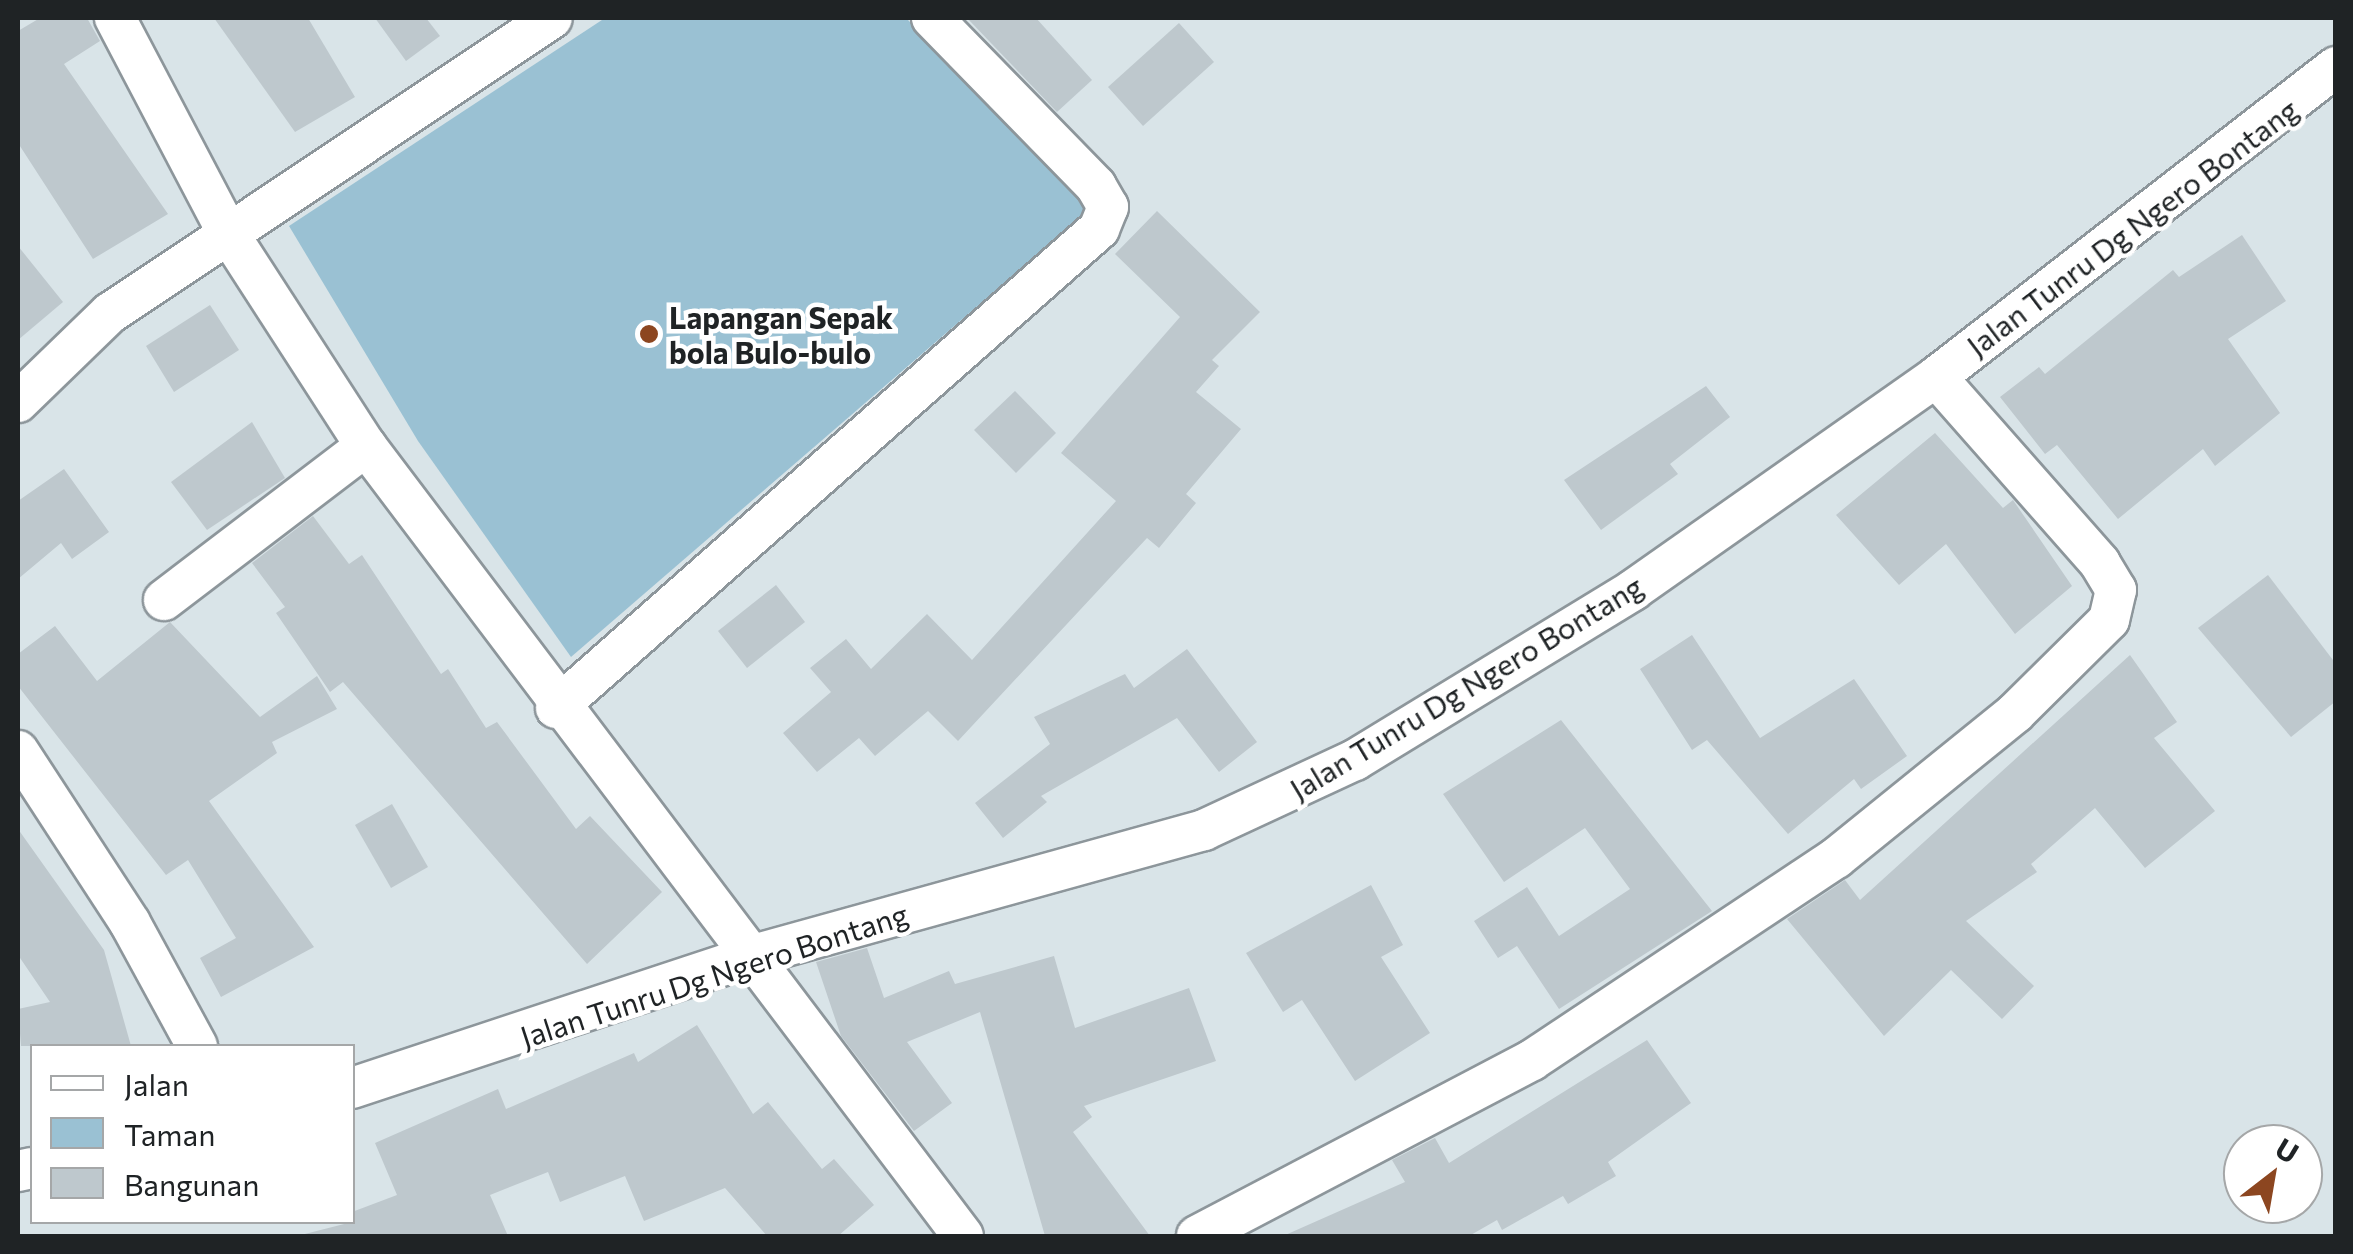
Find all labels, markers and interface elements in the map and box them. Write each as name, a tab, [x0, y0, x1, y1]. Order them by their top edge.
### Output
street label: Jalan Tunru Dg Ngero Bontang	[1959, 91, 2305, 363]
place label: Lapangan Sepak bola Bulo-bulo	[669, 299, 893, 370]
marker: Lapangan Sepak bola Bulo-bulo	[638, 323, 660, 345]
street label: Jalan Tunru Dg Ngero Bontang	[1283, 567, 1649, 807]
street label: Jalan Tunru Dg Ngero Bontang	[516, 895, 912, 1055]
legend	[30, 1044, 355, 1224]
text: Jalan	[124, 1065, 189, 1102]
text: Taman	[124, 1115, 215, 1152]
north arrow	[2223, 1124, 2323, 1224]
text: U	[2270, 1130, 2305, 1170]
text: Bangunan	[124, 1165, 259, 1202]

